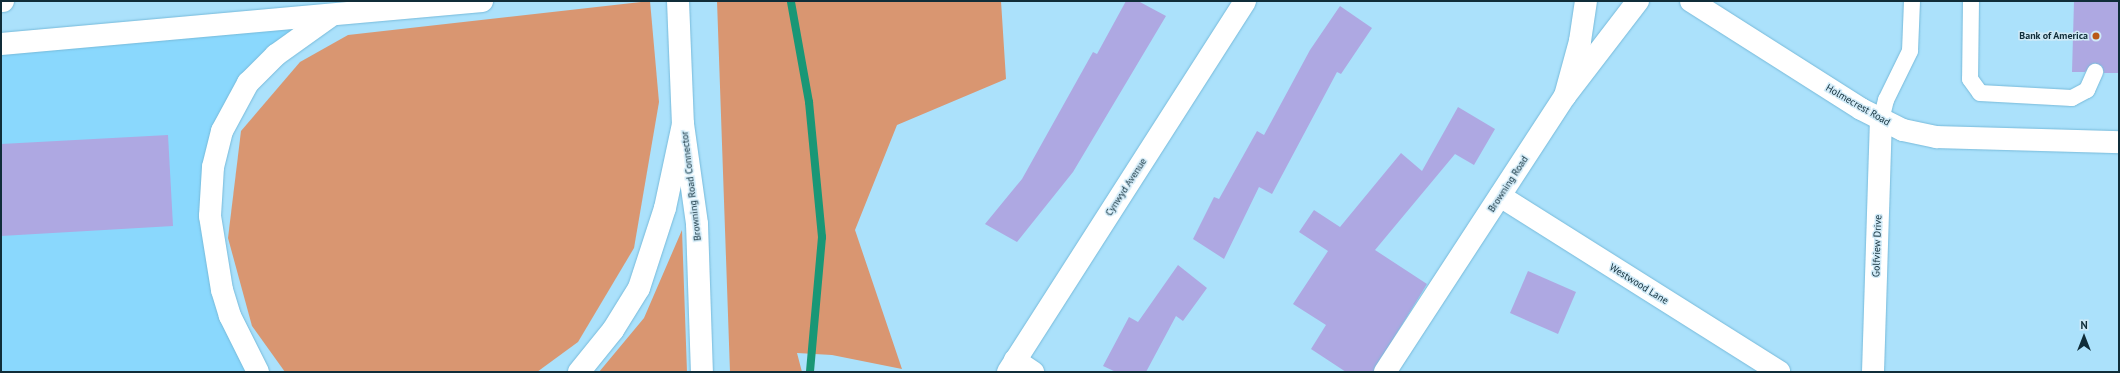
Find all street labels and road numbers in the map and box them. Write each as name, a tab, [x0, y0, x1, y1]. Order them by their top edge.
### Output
street label: Holmecrest Road	[1824, 82, 1892, 128]
street label: Browning Road Connector	[678, 130, 704, 242]
street label: Browning Road	[1485, 154, 1531, 214]
street label: Cynwyd Avenue	[1103, 156, 1149, 218]
street label: Golfview Drive	[1870, 215, 1884, 277]
street label: Westwood Lane	[1607, 261, 1671, 307]

